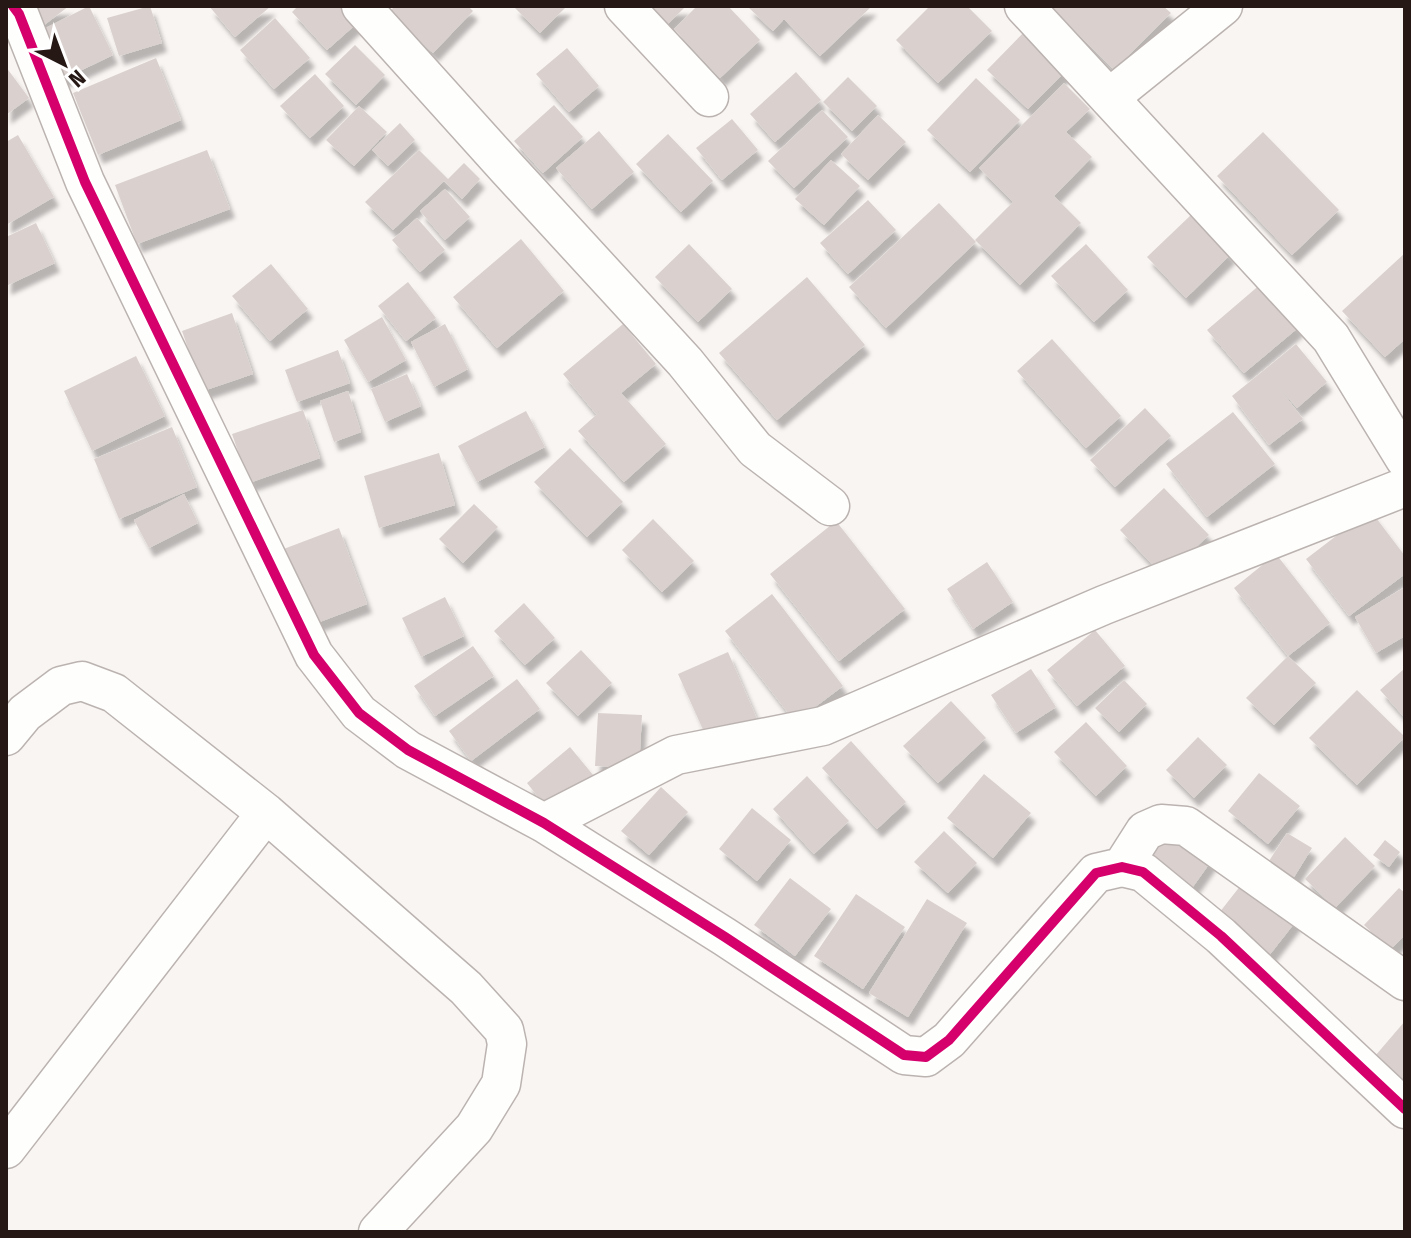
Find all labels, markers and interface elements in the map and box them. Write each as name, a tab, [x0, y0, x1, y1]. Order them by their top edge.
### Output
north arrow	[24, 24, 104, 104]
text: N	[63, 64, 91, 93]

